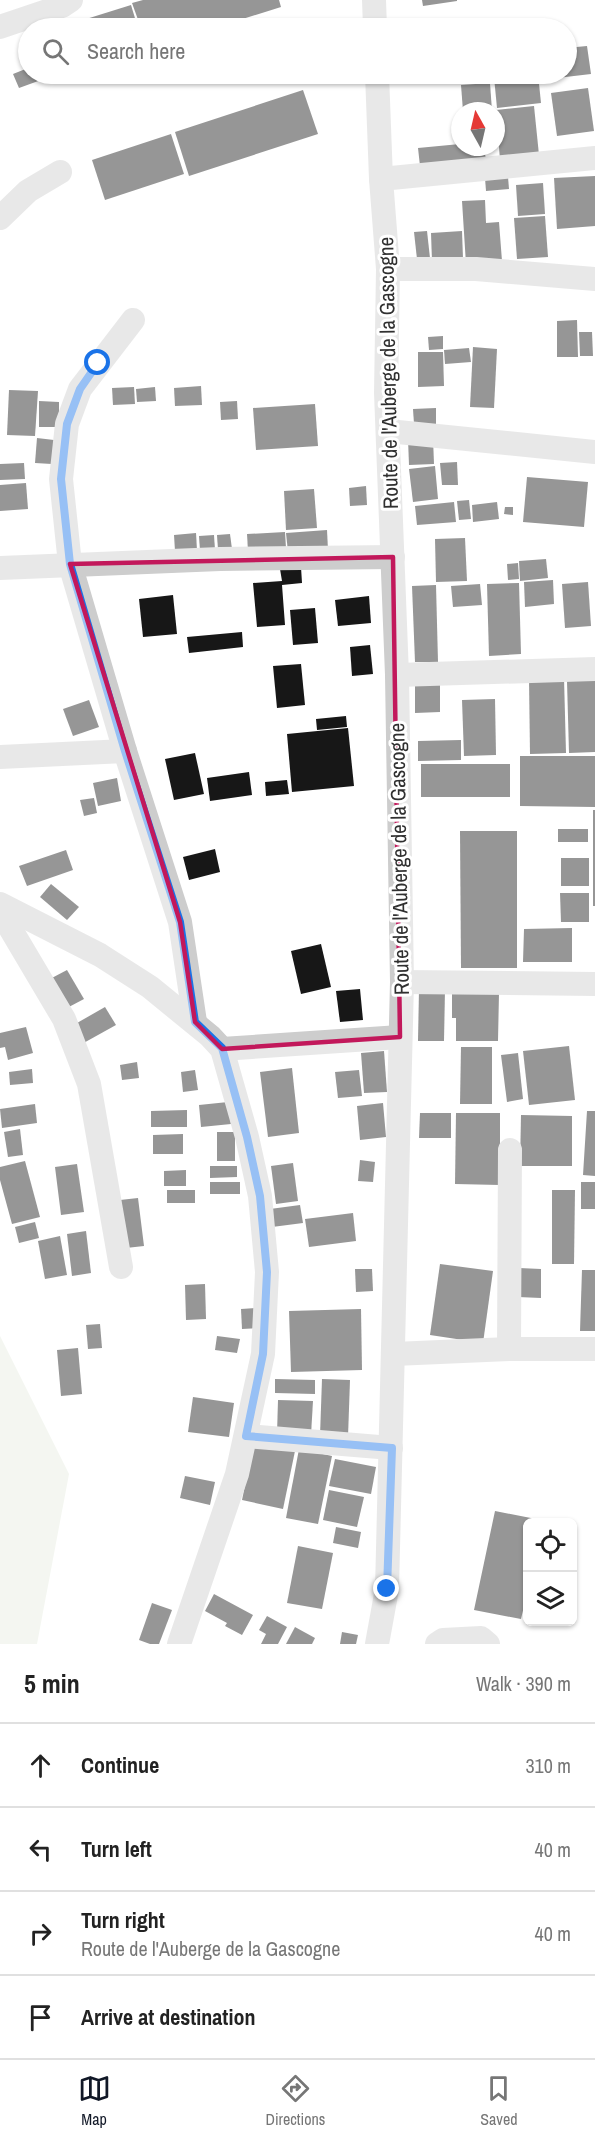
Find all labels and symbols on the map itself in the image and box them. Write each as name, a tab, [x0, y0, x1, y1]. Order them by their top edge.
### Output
north arrow	[451, 102, 505, 156]
street label: Route de l'Auberge de la Gascogne	[371, 237, 405, 509]
route start	[84, 349, 110, 375]
street label: Route de l'Auberge de la Gascogne	[382, 723, 416, 995]
route end	[373, 1575, 399, 1601]

